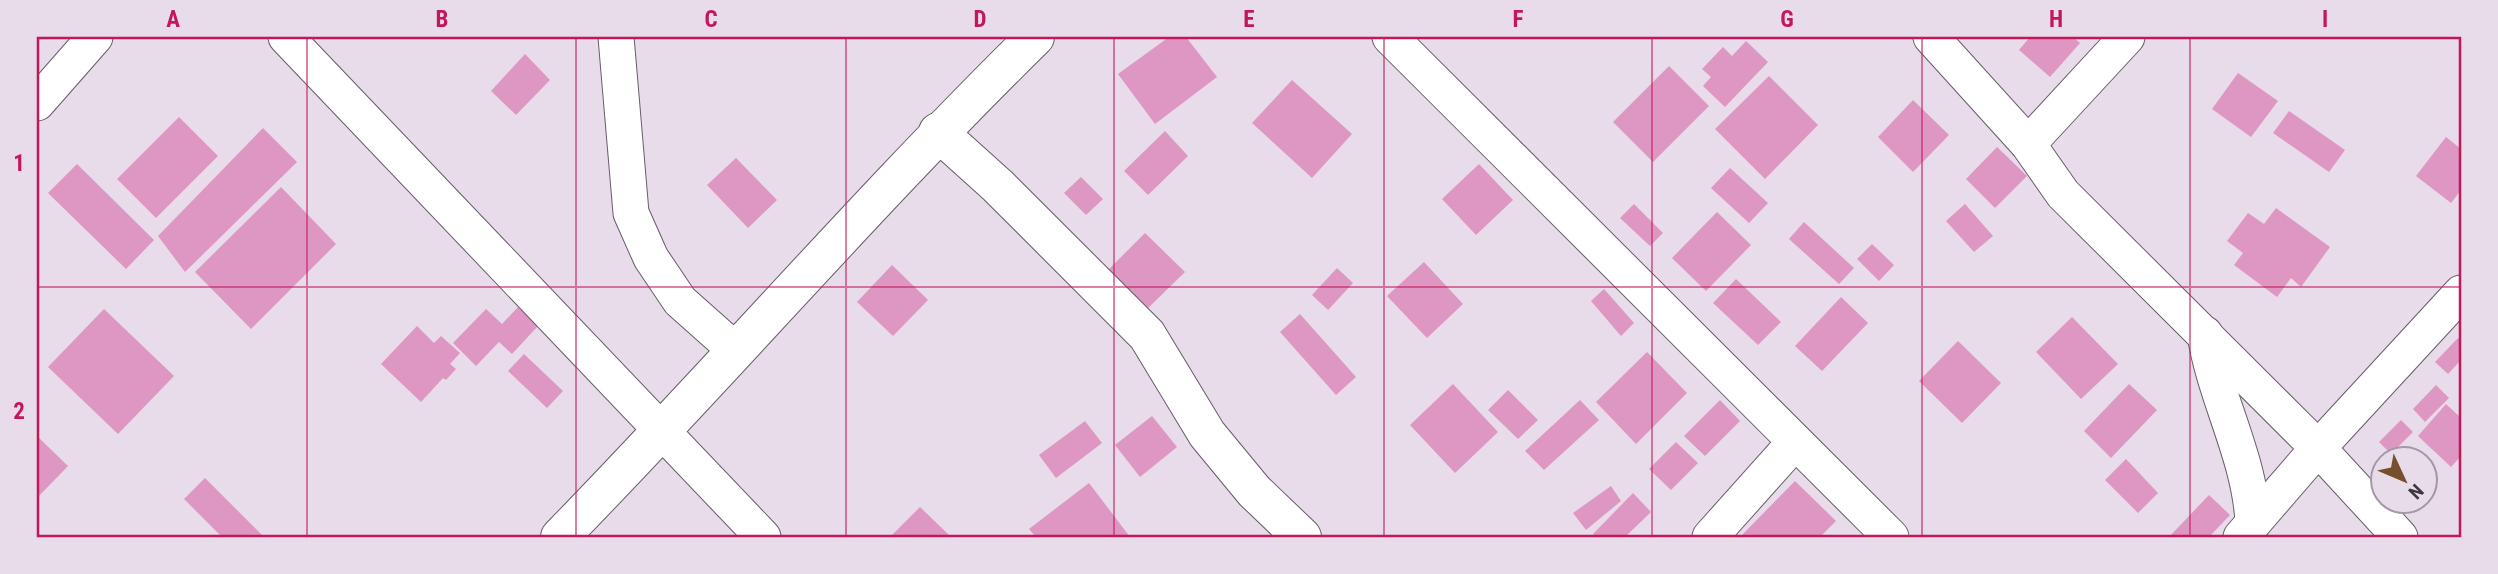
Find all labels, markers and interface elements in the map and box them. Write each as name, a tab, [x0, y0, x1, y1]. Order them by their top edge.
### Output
text: A	[166, 6, 180, 33]
text: B	[436, 6, 448, 33]
text: C	[704, 6, 718, 33]
text: D	[974, 6, 987, 33]
text: E	[1243, 6, 1255, 33]
text: F	[1513, 6, 1524, 33]
text: G	[1780, 6, 1794, 33]
text: H	[2049, 6, 2063, 33]
text: I	[2322, 6, 2328, 33]
text: 1	[13, 150, 25, 177]
text: 2	[13, 398, 25, 425]
north arrow	[2368, 444, 2438, 514]
text: N	[2404, 479, 2428, 504]

